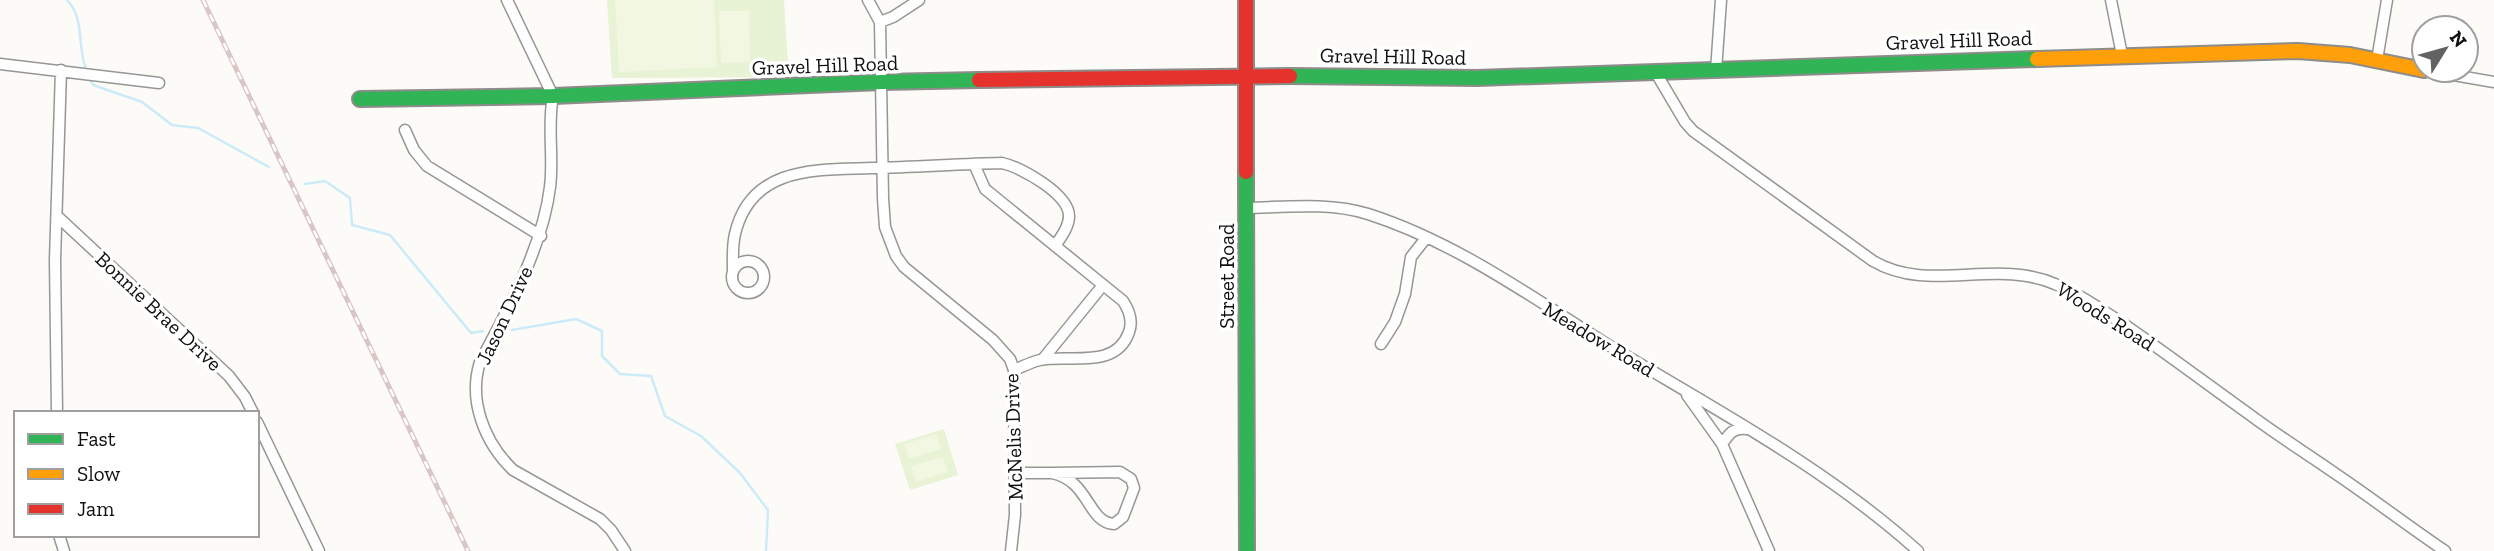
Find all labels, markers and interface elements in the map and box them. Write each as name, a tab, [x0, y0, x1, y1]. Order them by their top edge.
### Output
north arrow	[2410, 14, 2480, 84]
street label: Gravel Hill Road	[1885, 25, 2033, 55]
text: N	[2445, 26, 2472, 52]
street label: Gravel Hill Road	[1320, 42, 1467, 70]
street label: Gravel Hill Road	[751, 50, 899, 80]
street label: Street Road	[1214, 223, 1239, 329]
street label: Bonnie Brae Drive	[91, 246, 227, 376]
street label: Jason Drive	[470, 262, 538, 368]
street label: Woods Road	[2052, 276, 2160, 356]
street label: Meadow Road	[1539, 296, 1660, 382]
street label: McNelis Drive	[998, 373, 1028, 501]
legend	[14, 411, 259, 537]
text: Fast	[77, 426, 116, 451]
text: Slow	[77, 461, 120, 486]
text: Jam	[77, 496, 114, 521]

